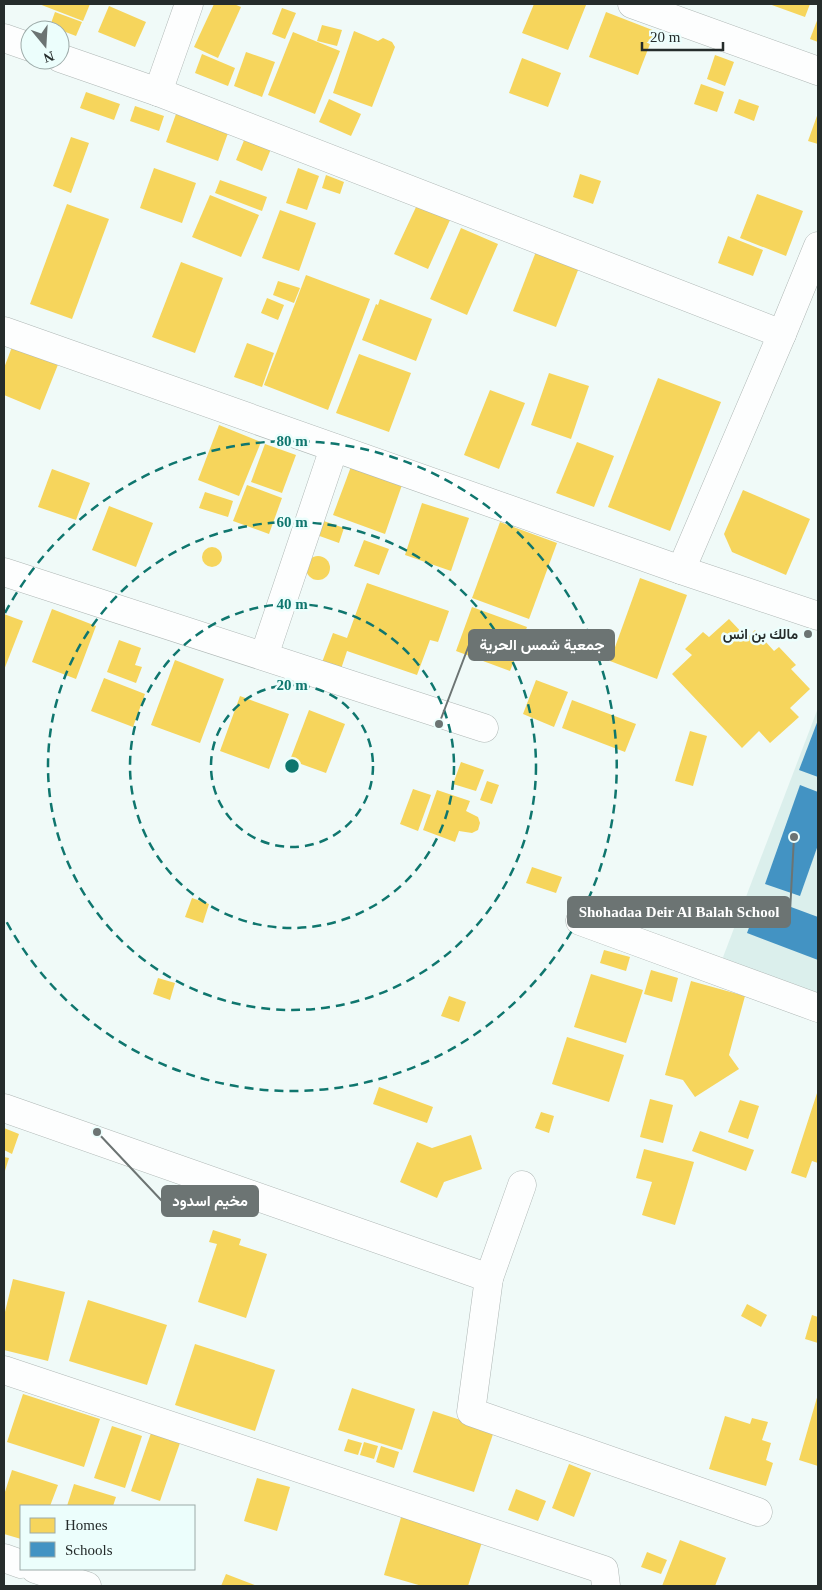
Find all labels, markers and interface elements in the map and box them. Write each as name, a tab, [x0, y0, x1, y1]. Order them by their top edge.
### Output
north arrow	[20, 20, 70, 70]
scale bar	[642, 20, 723, 52]
text: 20 m	[650, 29, 681, 45]
text: N	[42, 48, 56, 66]
text: 80 m	[276, 433, 308, 449]
text: 60 m	[276, 514, 308, 530]
text: 40 m	[276, 596, 308, 612]
place label: مالك بن انس	[723, 627, 798, 643]
marker: مالك بن انس	[802, 628, 814, 640]
callout: جمعية شمس الحرية	[469, 630, 614, 660]
text: جمعية شمس الحرية	[480, 637, 604, 654]
text: 20 m	[276, 677, 308, 693]
centre of rings	[283, 757, 301, 775]
callout: Shohadaa Deir Al Balah School	[568, 897, 790, 927]
text: Shohadaa Deir Al Balah School	[579, 904, 779, 920]
callout: مخيم اسدود	[162, 1186, 258, 1216]
text: مخيم اسدود	[172, 1193, 248, 1211]
legend	[20, 1505, 195, 1570]
text: Homes	[65, 1517, 108, 1533]
text: Schools	[65, 1542, 113, 1558]

